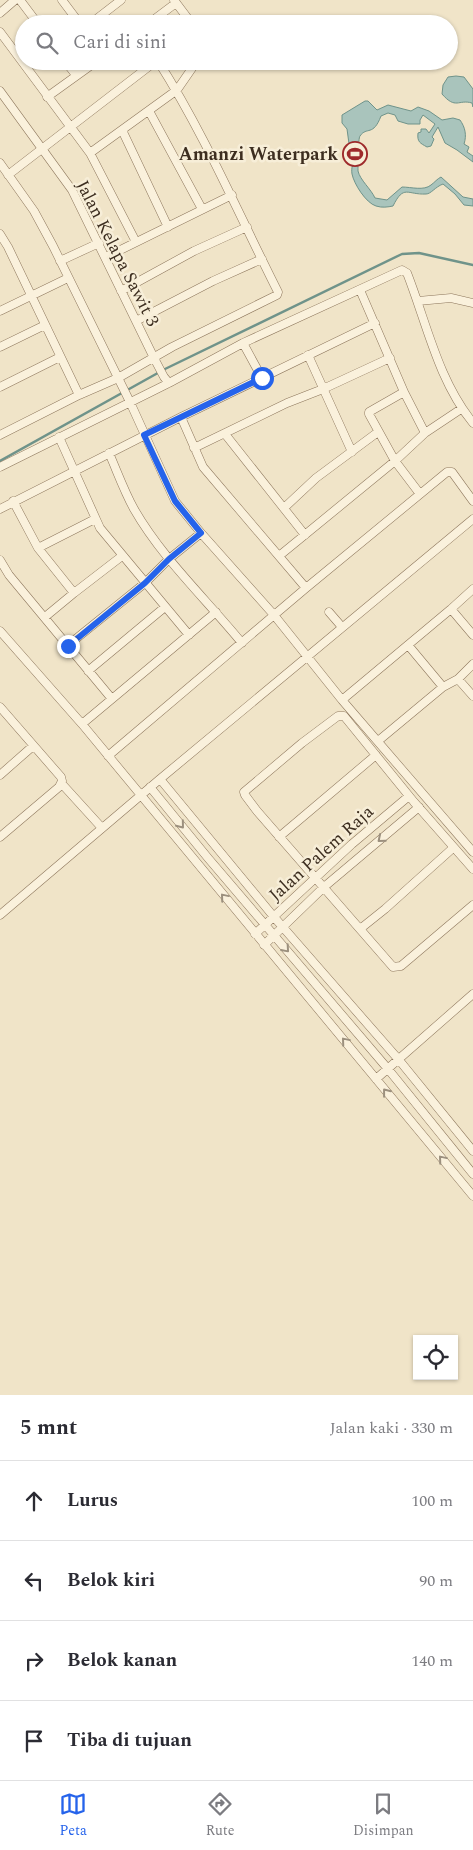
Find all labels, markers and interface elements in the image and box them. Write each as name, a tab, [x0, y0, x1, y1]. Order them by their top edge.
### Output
search box	[15, 15, 458, 70]
text: Cari di sini	[73, 28, 167, 57]
icon: search	[33, 29, 61, 57]
place label: Amanzi Waterpark	[179, 141, 338, 168]
sports icon: Amanzi Waterpark	[342, 141, 368, 167]
street label: Jalan Kelapa Sawit 3	[69, 175, 166, 331]
route start	[251, 367, 274, 390]
route end	[57, 635, 80, 658]
street label: Jalan Palem Raja	[263, 799, 380, 908]
one-way arrow	[175, 819, 183, 828]
one-way arrow	[378, 833, 387, 842]
one-way arrow	[222, 894, 230, 903]
one-way arrow	[280, 944, 289, 953]
one-way arrow	[342, 1038, 351, 1047]
one-way arrow	[384, 1089, 392, 1098]
one-way arrow	[438, 1155, 447, 1164]
map controls	[413, 1335, 458, 1380]
button: locate	[413, 1335, 458, 1380]
text: 5 mnt	[20, 1412, 77, 1444]
text: Jalan kaki · 330 m	[330, 1416, 453, 1440]
text: Lurus	[67, 1486, 118, 1515]
icon: ahead	[20, 1487, 48, 1515]
text: 100 m	[411, 1489, 453, 1513]
text: Belok kiri	[67, 1566, 155, 1595]
icon: left	[20, 1567, 48, 1595]
text: 90 m	[419, 1569, 453, 1593]
text: Belok kanan	[67, 1646, 177, 1675]
icon: right	[20, 1647, 48, 1675]
text: 140 m	[411, 1649, 453, 1673]
text: Tiba di tujuan	[67, 1726, 192, 1755]
icon: arrive	[20, 1727, 48, 1755]
tab: Peta	[59, 1790, 87, 1841]
tab: Rute	[206, 1790, 235, 1841]
tab: Disimpan	[353, 1790, 414, 1841]

